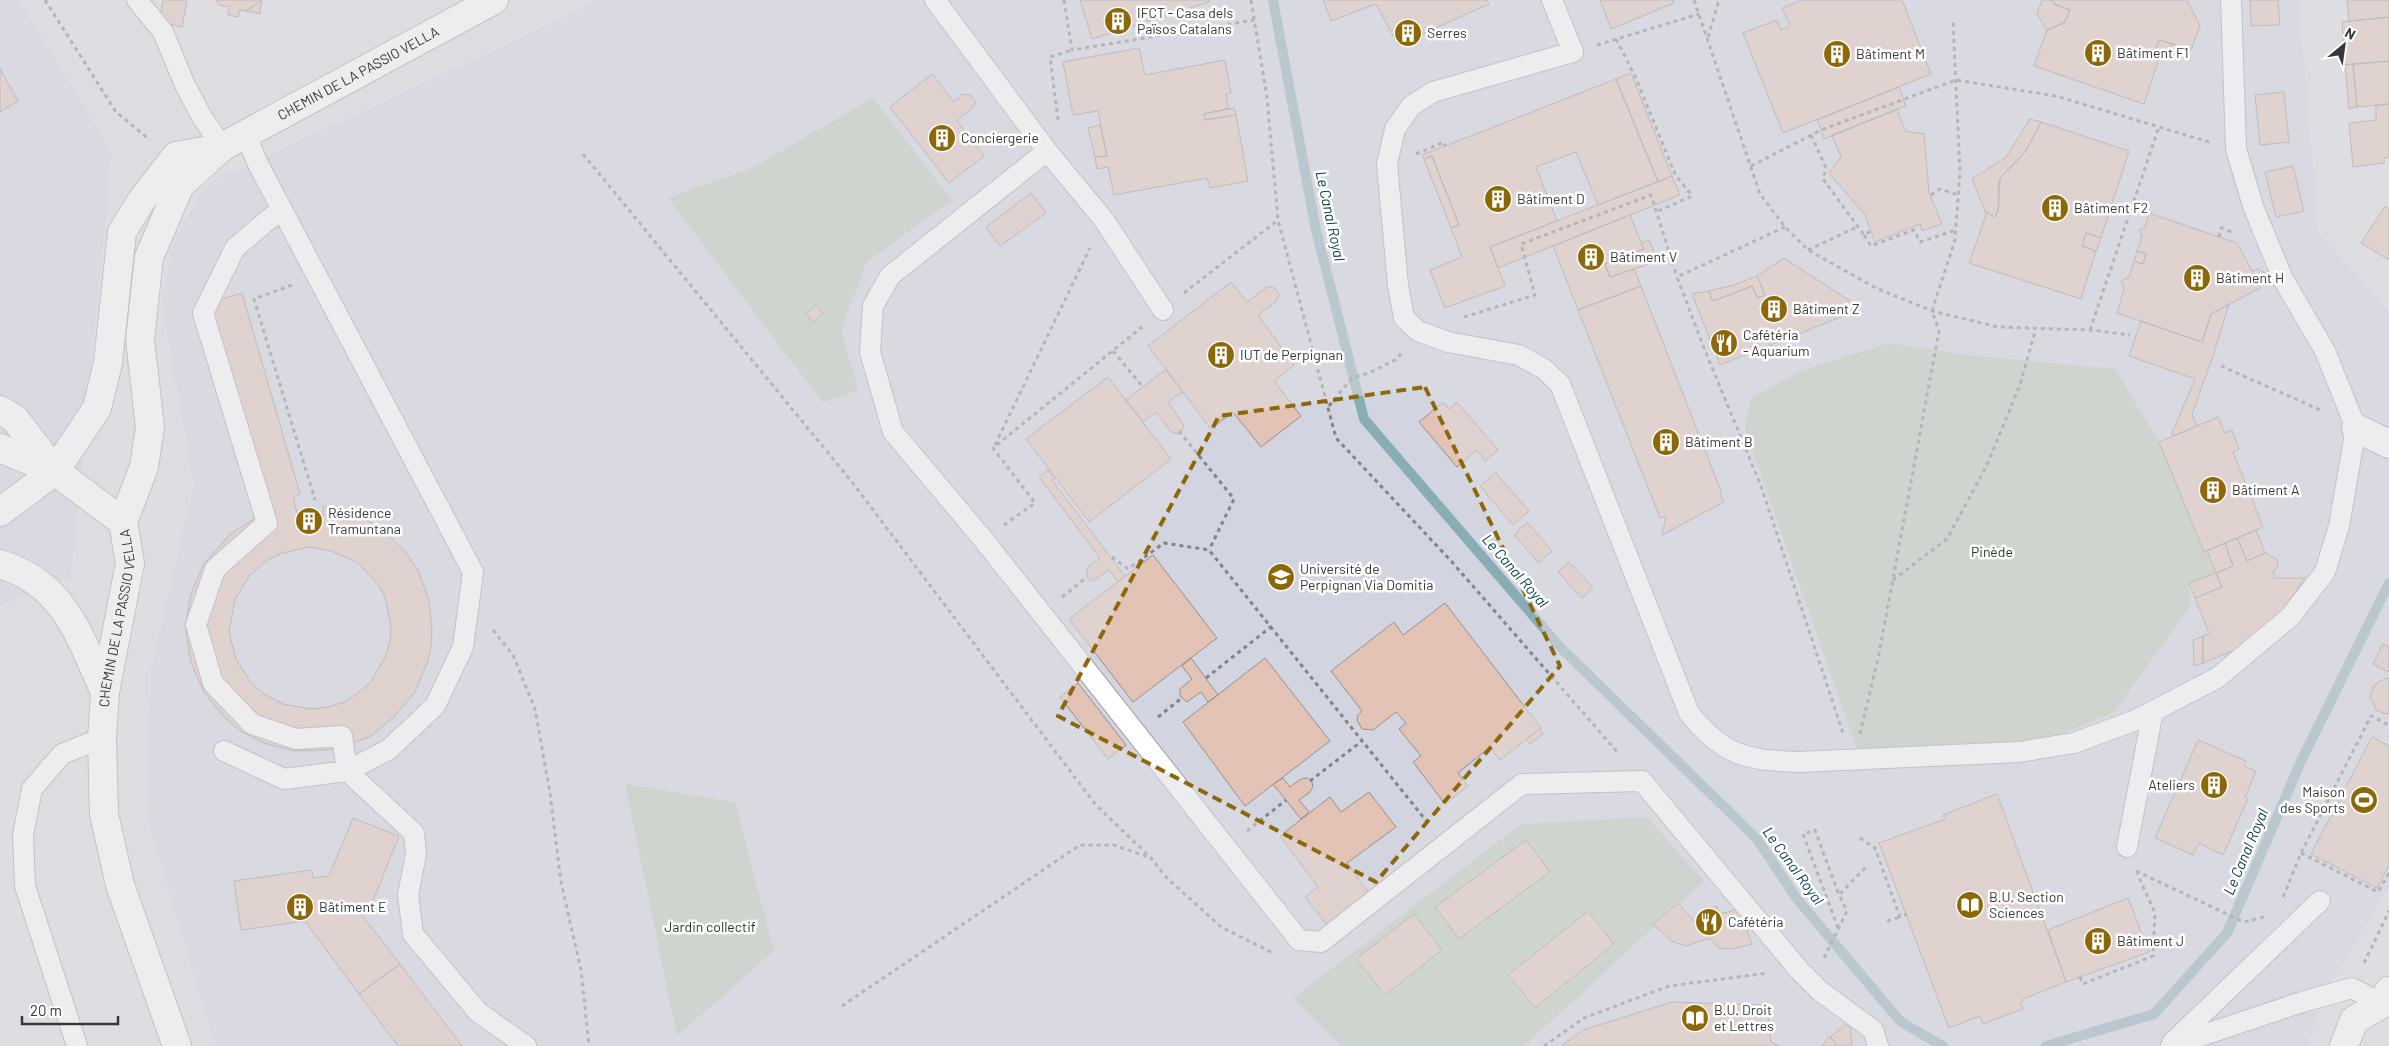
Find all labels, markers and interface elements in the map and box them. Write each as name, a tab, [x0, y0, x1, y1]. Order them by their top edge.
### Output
place label: IFCT - Casa dels Països Catalans	[1137, 4, 1234, 37]
building icon: IFCT - Casa dels Països Catalans	[1103, 6, 1133, 36]
building icon: Serres	[1393, 18, 1423, 48]
north arrow	[2319, 20, 2369, 70]
street label: CHEMIN DE LA PASSIO VELLA	[274, 22, 442, 123]
place label: Serres	[1427, 24, 1467, 41]
text: N	[2342, 24, 2359, 43]
building icon: Bâtiment F1	[2083, 38, 2113, 68]
building icon: Bâtiment M	[1822, 39, 1852, 69]
place label: Bâtiment F1	[2117, 44, 2189, 61]
place label: Bâtiment M	[1856, 45, 1925, 62]
building icon: Conciergerie	[927, 123, 957, 153]
place label: Conciergerie	[961, 129, 1039, 146]
water label: Le Canal Royal	[1313, 169, 1349, 263]
building icon: Bâtiment D	[1483, 184, 1513, 214]
place label: Bâtiment D	[1517, 190, 1585, 207]
building icon: Bâtiment F2	[2040, 193, 2070, 223]
place label: Bâtiment F2	[2074, 199, 2148, 216]
building icon: Bâtiment V	[1576, 242, 1606, 272]
place label: Bâtiment V	[1610, 248, 1677, 265]
building icon: Bâtiment H	[2182, 263, 2212, 293]
place label: Bâtiment H	[2216, 269, 2284, 286]
building icon: Bâtiment Z	[1759, 294, 1789, 324]
place label: Bâtiment Z	[1793, 300, 1860, 317]
place label: Cafétéria - Aquarium	[1743, 326, 1810, 359]
restaurant icon: Cafétéria - Aquarium	[1709, 328, 1739, 358]
building icon: IUT de Perpignan	[1206, 340, 1236, 370]
place label: IUT de Perpignan	[1240, 346, 1343, 363]
building icon: Bâtiment B	[1651, 427, 1681, 457]
place label: Bâtiment B	[1685, 433, 1753, 450]
building icon: Bâtiment A	[2198, 475, 2228, 505]
place label: Bâtiment A	[2232, 481, 2300, 498]
place label: Résidence Tramuntana	[328, 504, 401, 537]
building icon: Résidence Tramuntana	[294, 506, 324, 536]
street label: CHEMIN DE LA PASSIO VELLA	[95, 527, 138, 708]
water label: Le Canal Royal	[1479, 530, 1553, 611]
park label: Pinède	[1971, 543, 2013, 560]
place label: Université de Perpignan Via Domitia	[1300, 560, 1433, 593]
school or university icon: Université de Perpignan Via Domitia	[1266, 562, 1296, 592]
building icon: Ateliers	[2199, 770, 2229, 800]
place label: Ateliers	[2148, 776, 2195, 793]
place label: Maison des Sports	[2280, 783, 2345, 816]
sports icon: Maison des Sports	[2349, 785, 2379, 815]
water label: Le Canal Royal	[2219, 805, 2272, 897]
water label: Le Canal Royal	[1760, 823, 1828, 908]
place label: B.U. Section Sciences	[1989, 888, 2064, 921]
library icon: B.U. Section Sciences	[1955, 890, 1985, 920]
building icon: Bâtiment E	[285, 892, 315, 922]
place label: Bâtiment E	[319, 898, 386, 915]
restaurant icon: Cafétéria	[1694, 907, 1724, 937]
place label: Cafétéria	[1728, 913, 1783, 930]
park label: Jardin collectif	[664, 918, 756, 935]
building icon: Bâtiment J	[2083, 926, 2113, 956]
place label: Bâtiment J	[2117, 932, 2184, 949]
scale bar	[22, 994, 119, 1026]
text: 20 m	[30, 1001, 62, 1019]
place label: B.U. Droit et Lettres	[1714, 1001, 1774, 1034]
library icon: B.U. Droit et Lettres	[1680, 1003, 1710, 1033]

